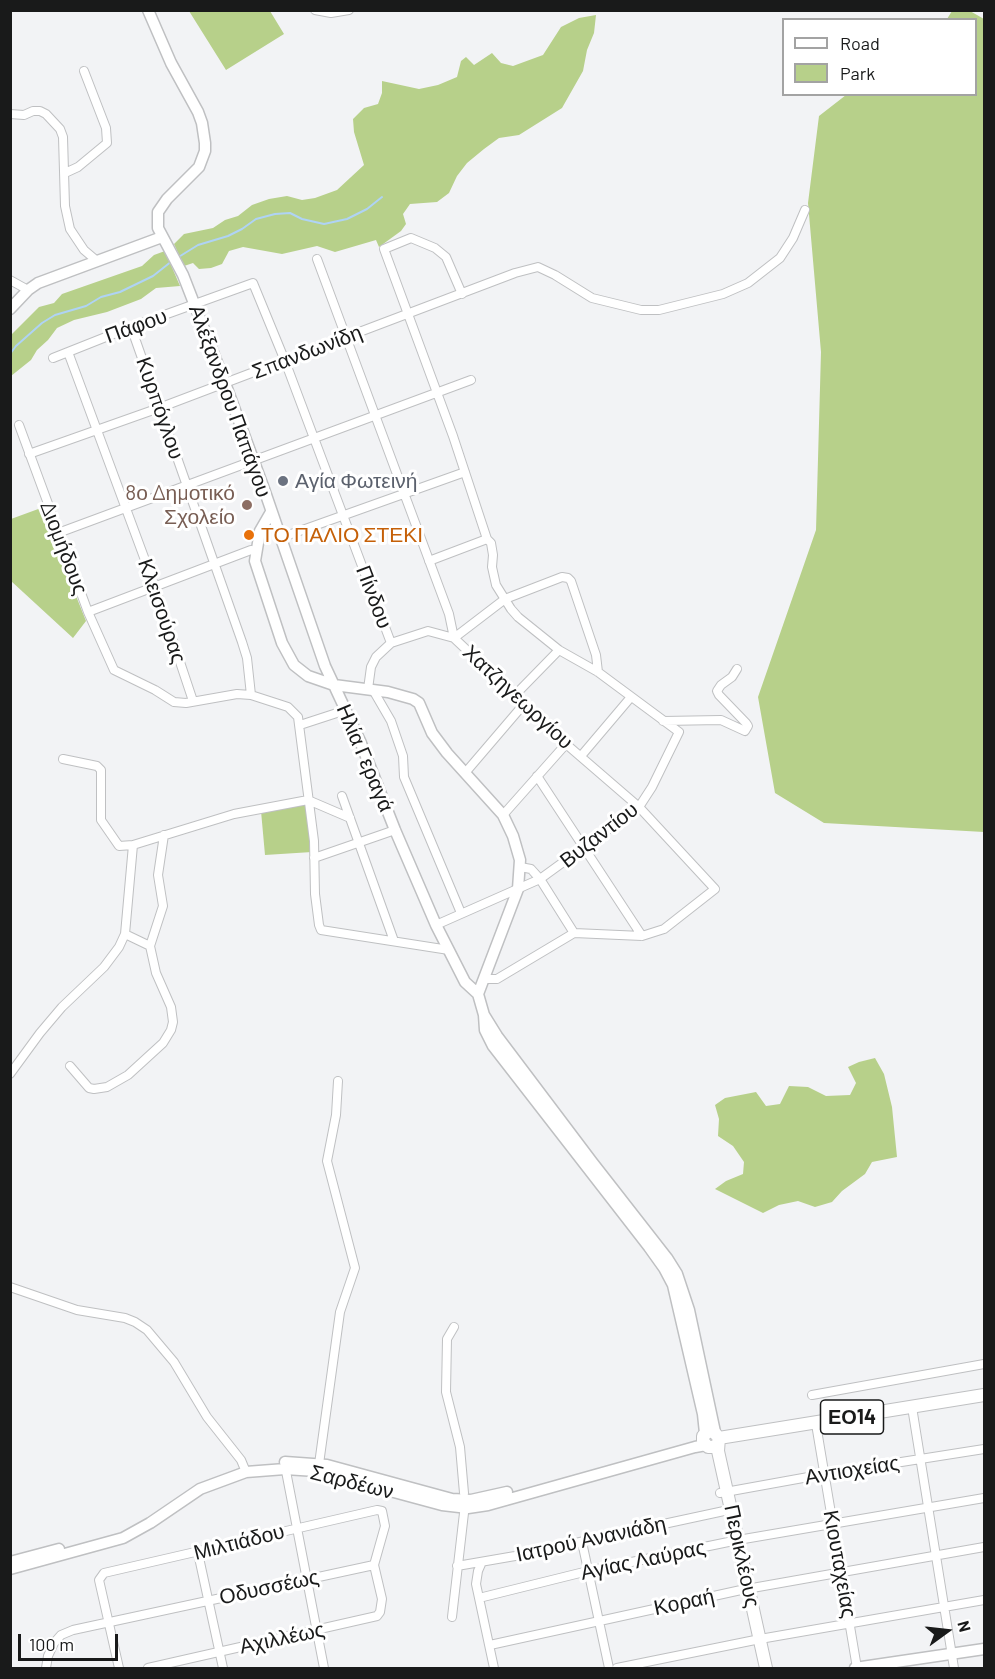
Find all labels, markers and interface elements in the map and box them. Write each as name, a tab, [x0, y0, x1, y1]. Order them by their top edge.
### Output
legend	[782, 18, 977, 96]
text: Road	[840, 32, 880, 54]
text: Park	[840, 62, 875, 84]
street label: Αλέξανδρου Παπάγου	[183, 301, 277, 501]
street label: Πάφου	[102, 303, 170, 349]
street label: Σπανδωνίδη	[248, 319, 366, 385]
street label: Κυρπόγλου	[131, 354, 189, 462]
place label: Αγία Φωτεινή	[295, 468, 417, 494]
marker: Αγία Φωτεινή	[276, 474, 290, 488]
place label: 8ο Δημοτικό Σχολείο	[125, 480, 235, 530]
street label: Διομήδους	[35, 498, 93, 598]
marker: 8ο Δημοτικό Σχολείο	[240, 498, 254, 512]
place label: ΤΟ ΠΑΛΙΟ ΣΤΕΚΙ	[261, 522, 423, 548]
marker: ΤΟ ΠΑΛΙΟ ΣΤΕΚΙ	[242, 528, 256, 542]
street label: Κλεισούρας	[132, 555, 192, 667]
street label: Πίνδου	[351, 562, 397, 632]
street label: Χατζηγεωργίου	[458, 640, 578, 754]
street label: Ηλία Γεραγά	[331, 700, 399, 816]
street label: Βυζαντίου	[555, 797, 643, 873]
road number: ΕΟ14	[820, 1400, 884, 1434]
street label: Αντιοχείας	[803, 1450, 901, 1490]
street label: Σαρδέων	[308, 1459, 396, 1505]
street label: Περικλέους	[719, 1502, 765, 1610]
street label: Κιουταχείας	[818, 1508, 862, 1620]
street label: Ιατρού Ανανιάδη	[514, 1511, 668, 1567]
street label: Μιλτιάδου	[191, 1519, 287, 1565]
street label: Αγίας Λαύρας	[578, 1534, 708, 1586]
street label: Οδυσσέως	[217, 1564, 321, 1610]
street label: Κοραή	[651, 1583, 717, 1621]
north arrow	[917, 1601, 977, 1661]
street label: Αχιλλέως	[237, 1617, 327, 1659]
text: N	[954, 1619, 975, 1634]
scale bar	[21, 1622, 122, 1660]
text: 100 m	[29, 1633, 74, 1655]

